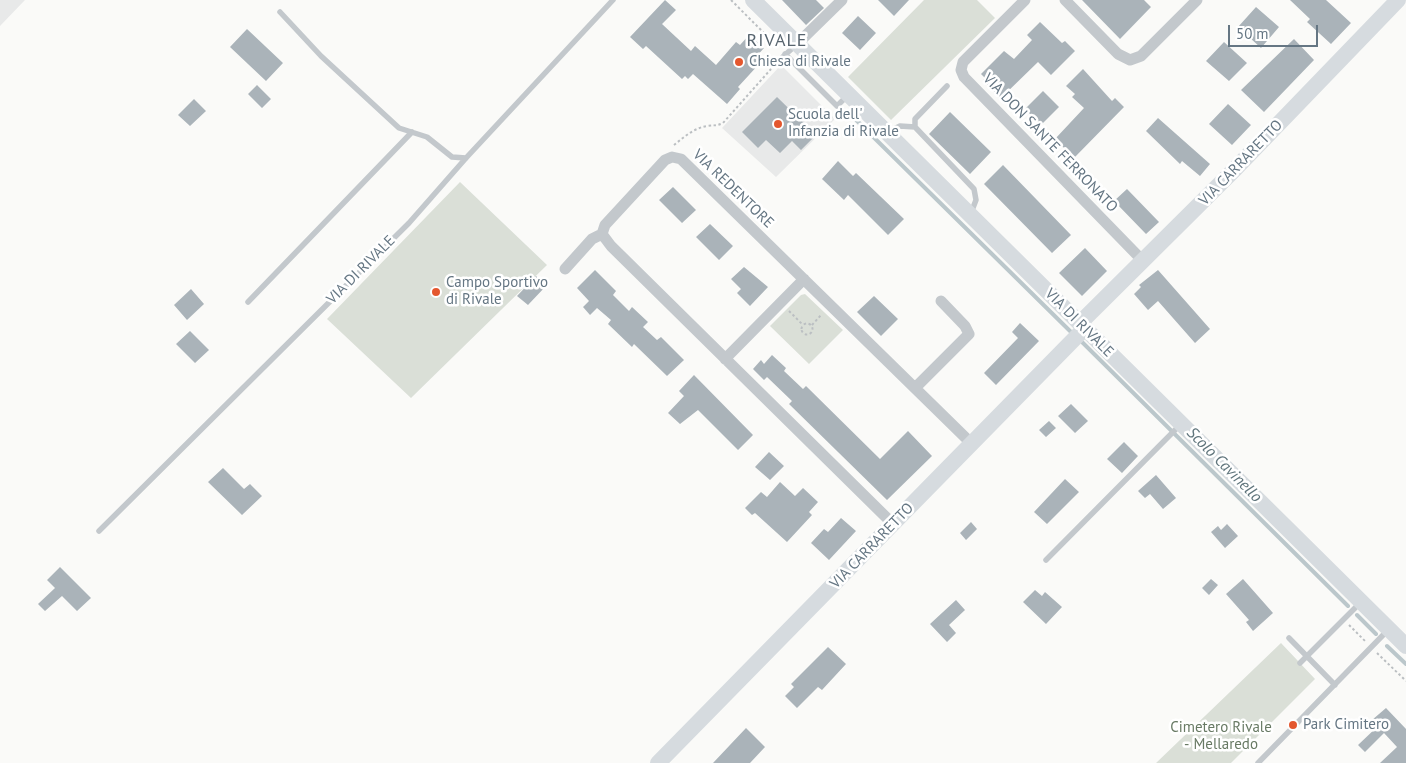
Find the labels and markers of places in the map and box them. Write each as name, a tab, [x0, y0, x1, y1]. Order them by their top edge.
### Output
place label: Chiesa di Rivale	[749, 53, 851, 71]
marker: Chiesa di Rivale	[733, 56, 745, 68]
place label: Scuola dell' Infanzia di Rivale	[788, 106, 899, 141]
marker: Scuola dell' Infanzia di Rivale	[772, 118, 784, 130]
place label: Campo Sportivo di Rivale	[446, 274, 548, 309]
marker: Campo Sportivo di Rivale	[430, 286, 442, 298]
place label: Park Cimitero	[1303, 716, 1389, 734]
marker: Park Cimitero	[1287, 719, 1299, 731]

